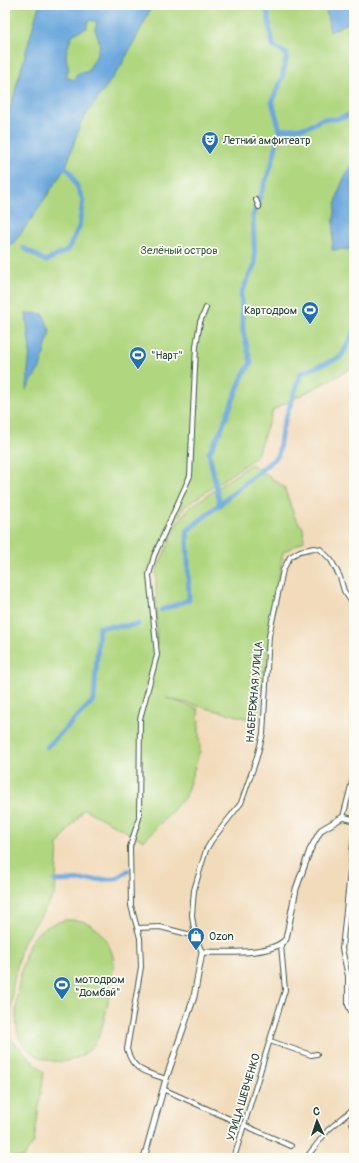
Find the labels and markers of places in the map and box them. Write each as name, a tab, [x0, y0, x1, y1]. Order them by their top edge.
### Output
theatre icon: Летний амфитеатр	[200, 130, 220, 155]
place label: Летний амфитеатр	[222, 134, 310, 147]
sports icon: Картодром	[300, 300, 320, 325]
place label: Картодром	[244, 304, 297, 317]
sports icon: "Нарт"	[128, 345, 148, 370]
place label: "Нарт"	[151, 349, 183, 362]
shop icon: Ozon	[186, 926, 206, 951]
place label: Ozon	[209, 930, 234, 943]
place label: мотодром "Домбай"	[75, 973, 125, 999]
sports icon: мотодром "Домбай"	[52, 975, 72, 1000]

